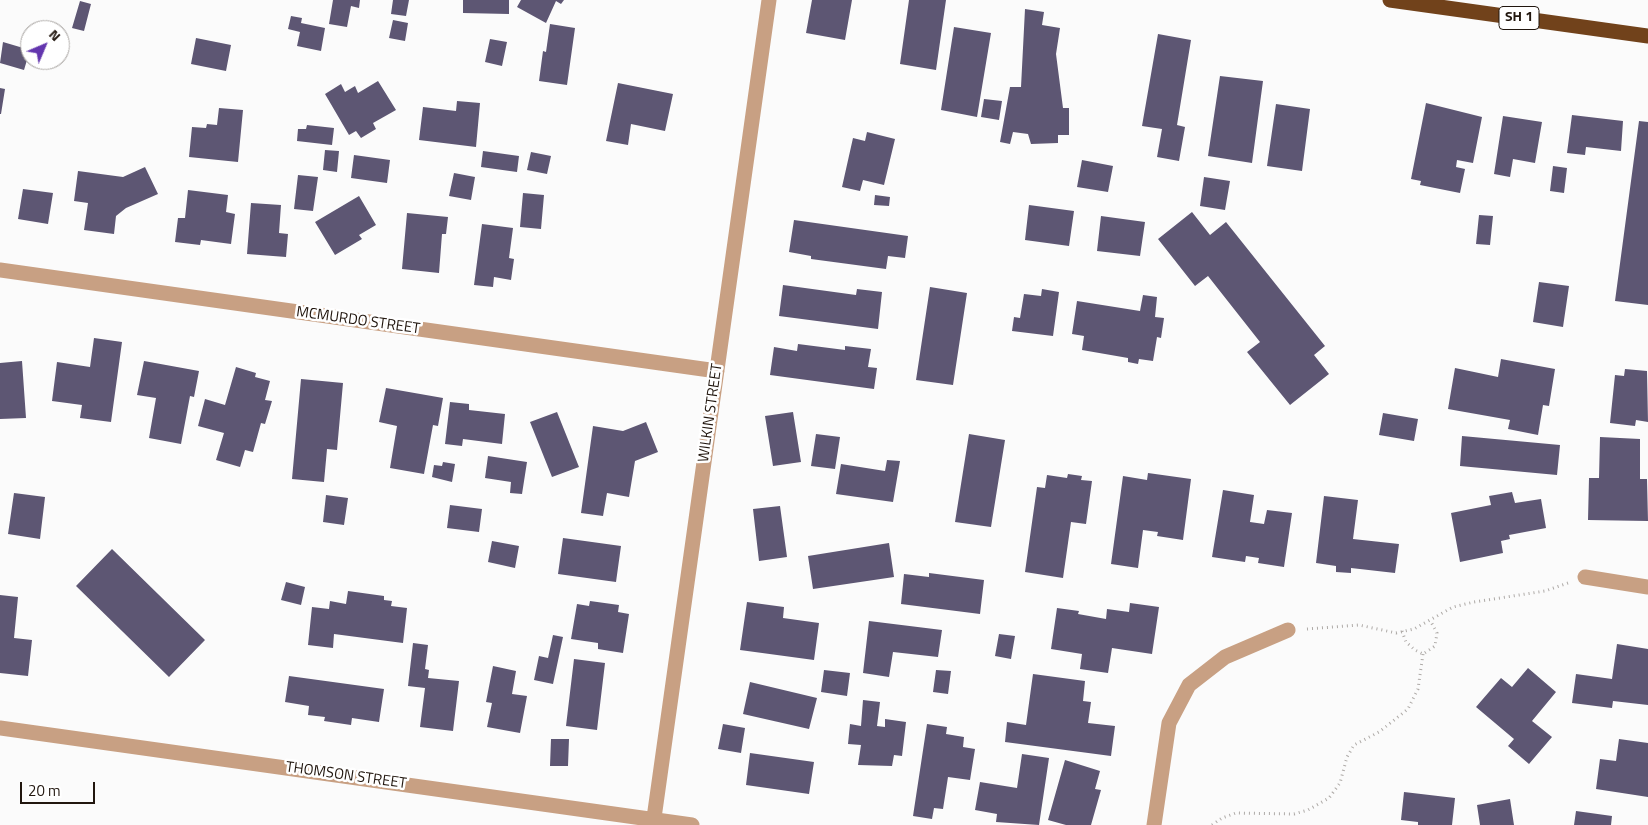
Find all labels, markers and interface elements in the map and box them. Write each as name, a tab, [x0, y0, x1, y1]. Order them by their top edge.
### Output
road number: SH 1	[1499, 7, 1539, 30]
north arrow	[20, 20, 70, 70]
text: N	[44, 24, 66, 46]
street label: MCMURDO STREET	[295, 303, 421, 339]
street label: WILKIN STREET	[695, 362, 727, 464]
street label: THOMSON STREET	[284, 759, 408, 793]
scale bar	[22, 772, 98, 804]
text: 20 m	[28, 779, 61, 802]

